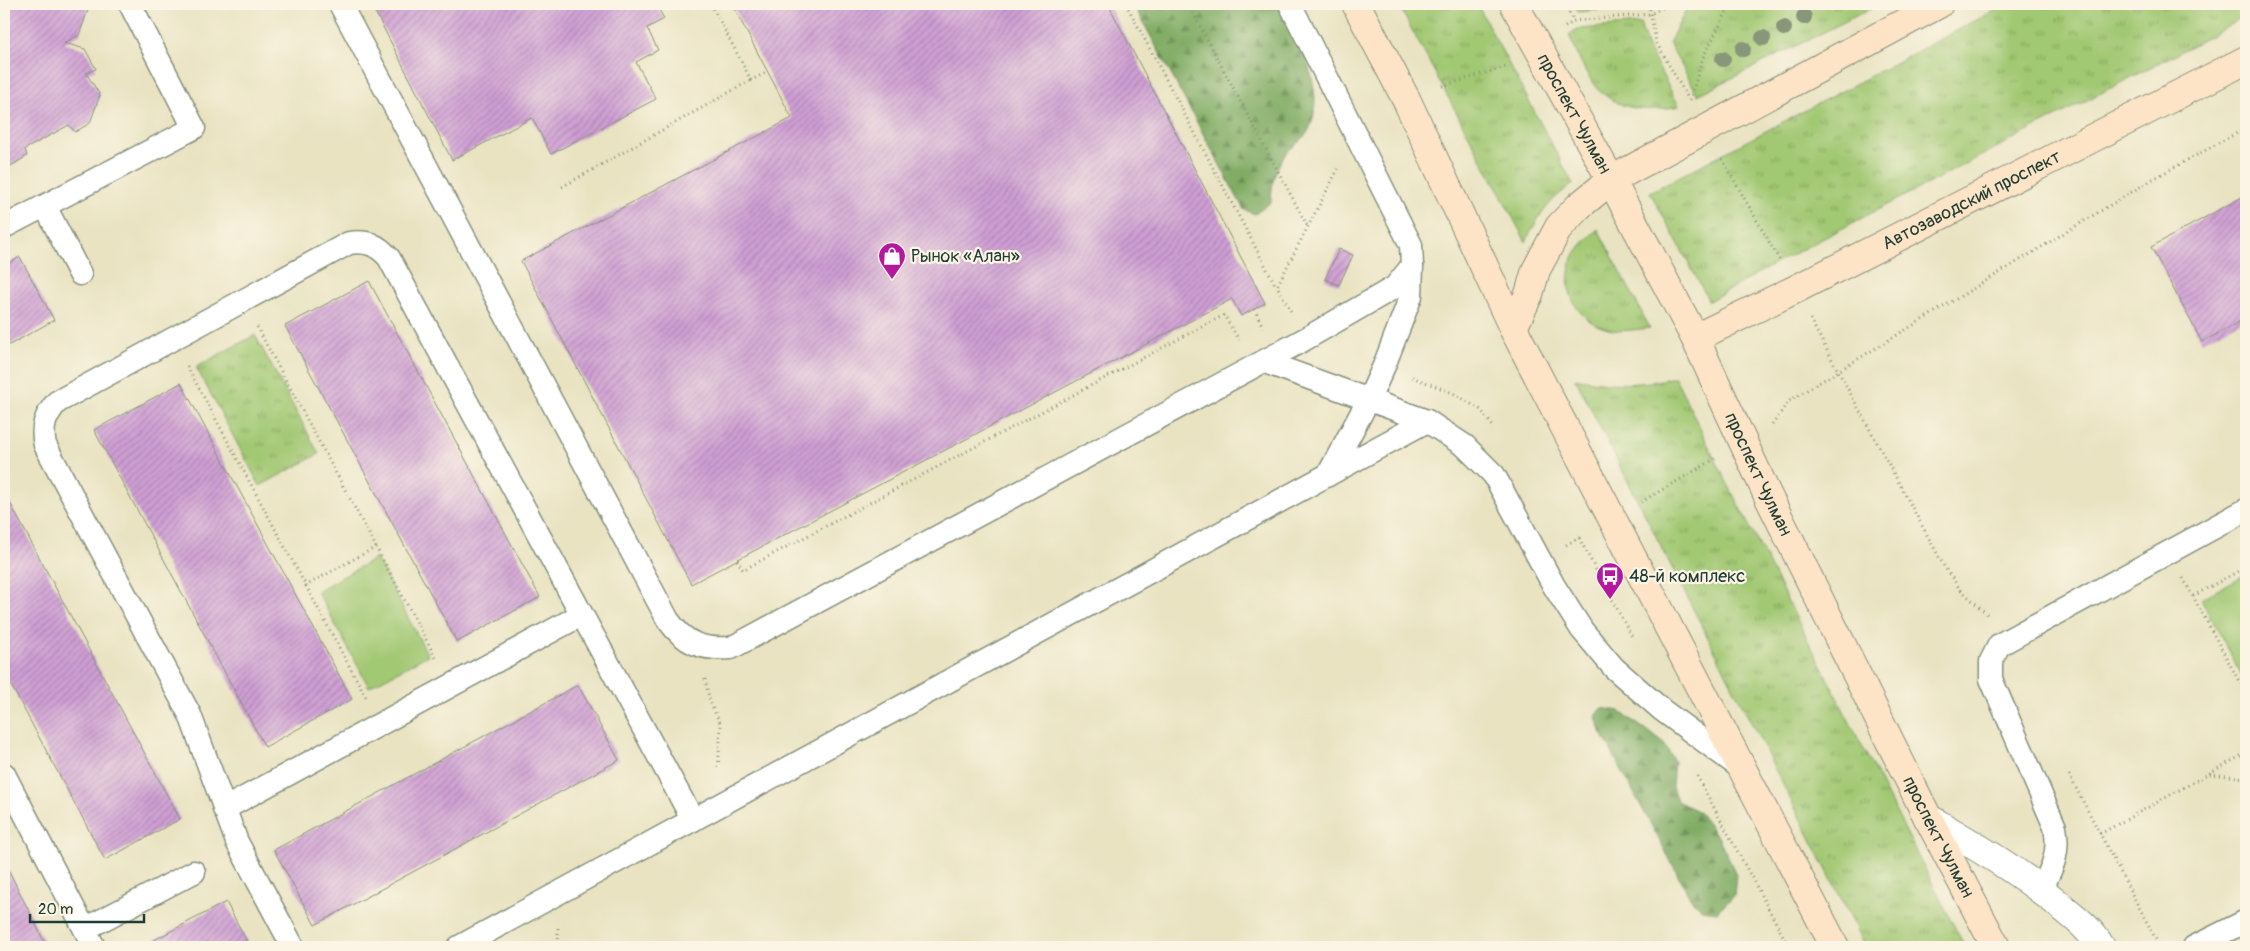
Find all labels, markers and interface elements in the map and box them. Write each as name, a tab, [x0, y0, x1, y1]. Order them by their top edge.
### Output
street label: проспект Чулман	[1531, 49, 1616, 178]
street label: Автозаводский проспект	[1878, 145, 2065, 255]
shop icon: Рынок «Алан»	[877, 241, 907, 280]
place label: Рынок «Алан»	[911, 245, 1020, 268]
street label: проспект Чулман	[1719, 409, 1797, 540]
bus stop icon: 48-й комплекс	[1595, 561, 1625, 600]
place label: 48-й комплекс	[1629, 565, 1745, 588]
street label: проспект Чулман	[1897, 772, 1979, 902]
scale bar	[30, 891, 144, 923]
text: 20 m	[38, 900, 73, 919]

